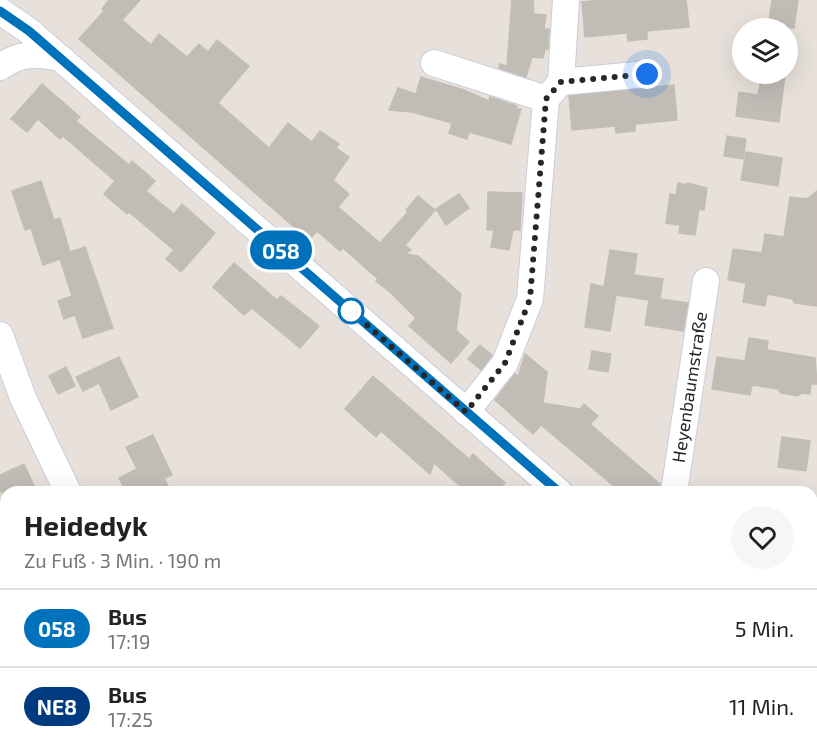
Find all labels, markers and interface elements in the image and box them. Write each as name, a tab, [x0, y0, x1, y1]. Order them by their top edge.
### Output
map controls	[732, 18, 798, 84]
button: layers	[732, 18, 798, 84]
your location	[632, 59, 662, 89]
line badge: 058	[246, 230, 316, 270]
text: 058	[262, 238, 300, 263]
unlabelled marker	[338, 298, 364, 324]
street label: Heyenbaumstraße	[667, 310, 711, 464]
button: heart	[731, 506, 794, 569]
text: Heidedyk	[24, 508, 148, 542]
text: Zu Fuß · 3 Min. · 190 m	[24, 548, 221, 572]
text: Bus	[108, 603, 147, 629]
text: 5 Min.	[735, 615, 794, 641]
text: 058	[38, 616, 76, 641]
text: 17:19	[108, 629, 150, 653]
text: Bus	[108, 681, 147, 707]
text: 11 Min.	[729, 693, 794, 719]
text: NE8	[37, 694, 77, 719]
text: 17:25	[108, 707, 153, 731]

